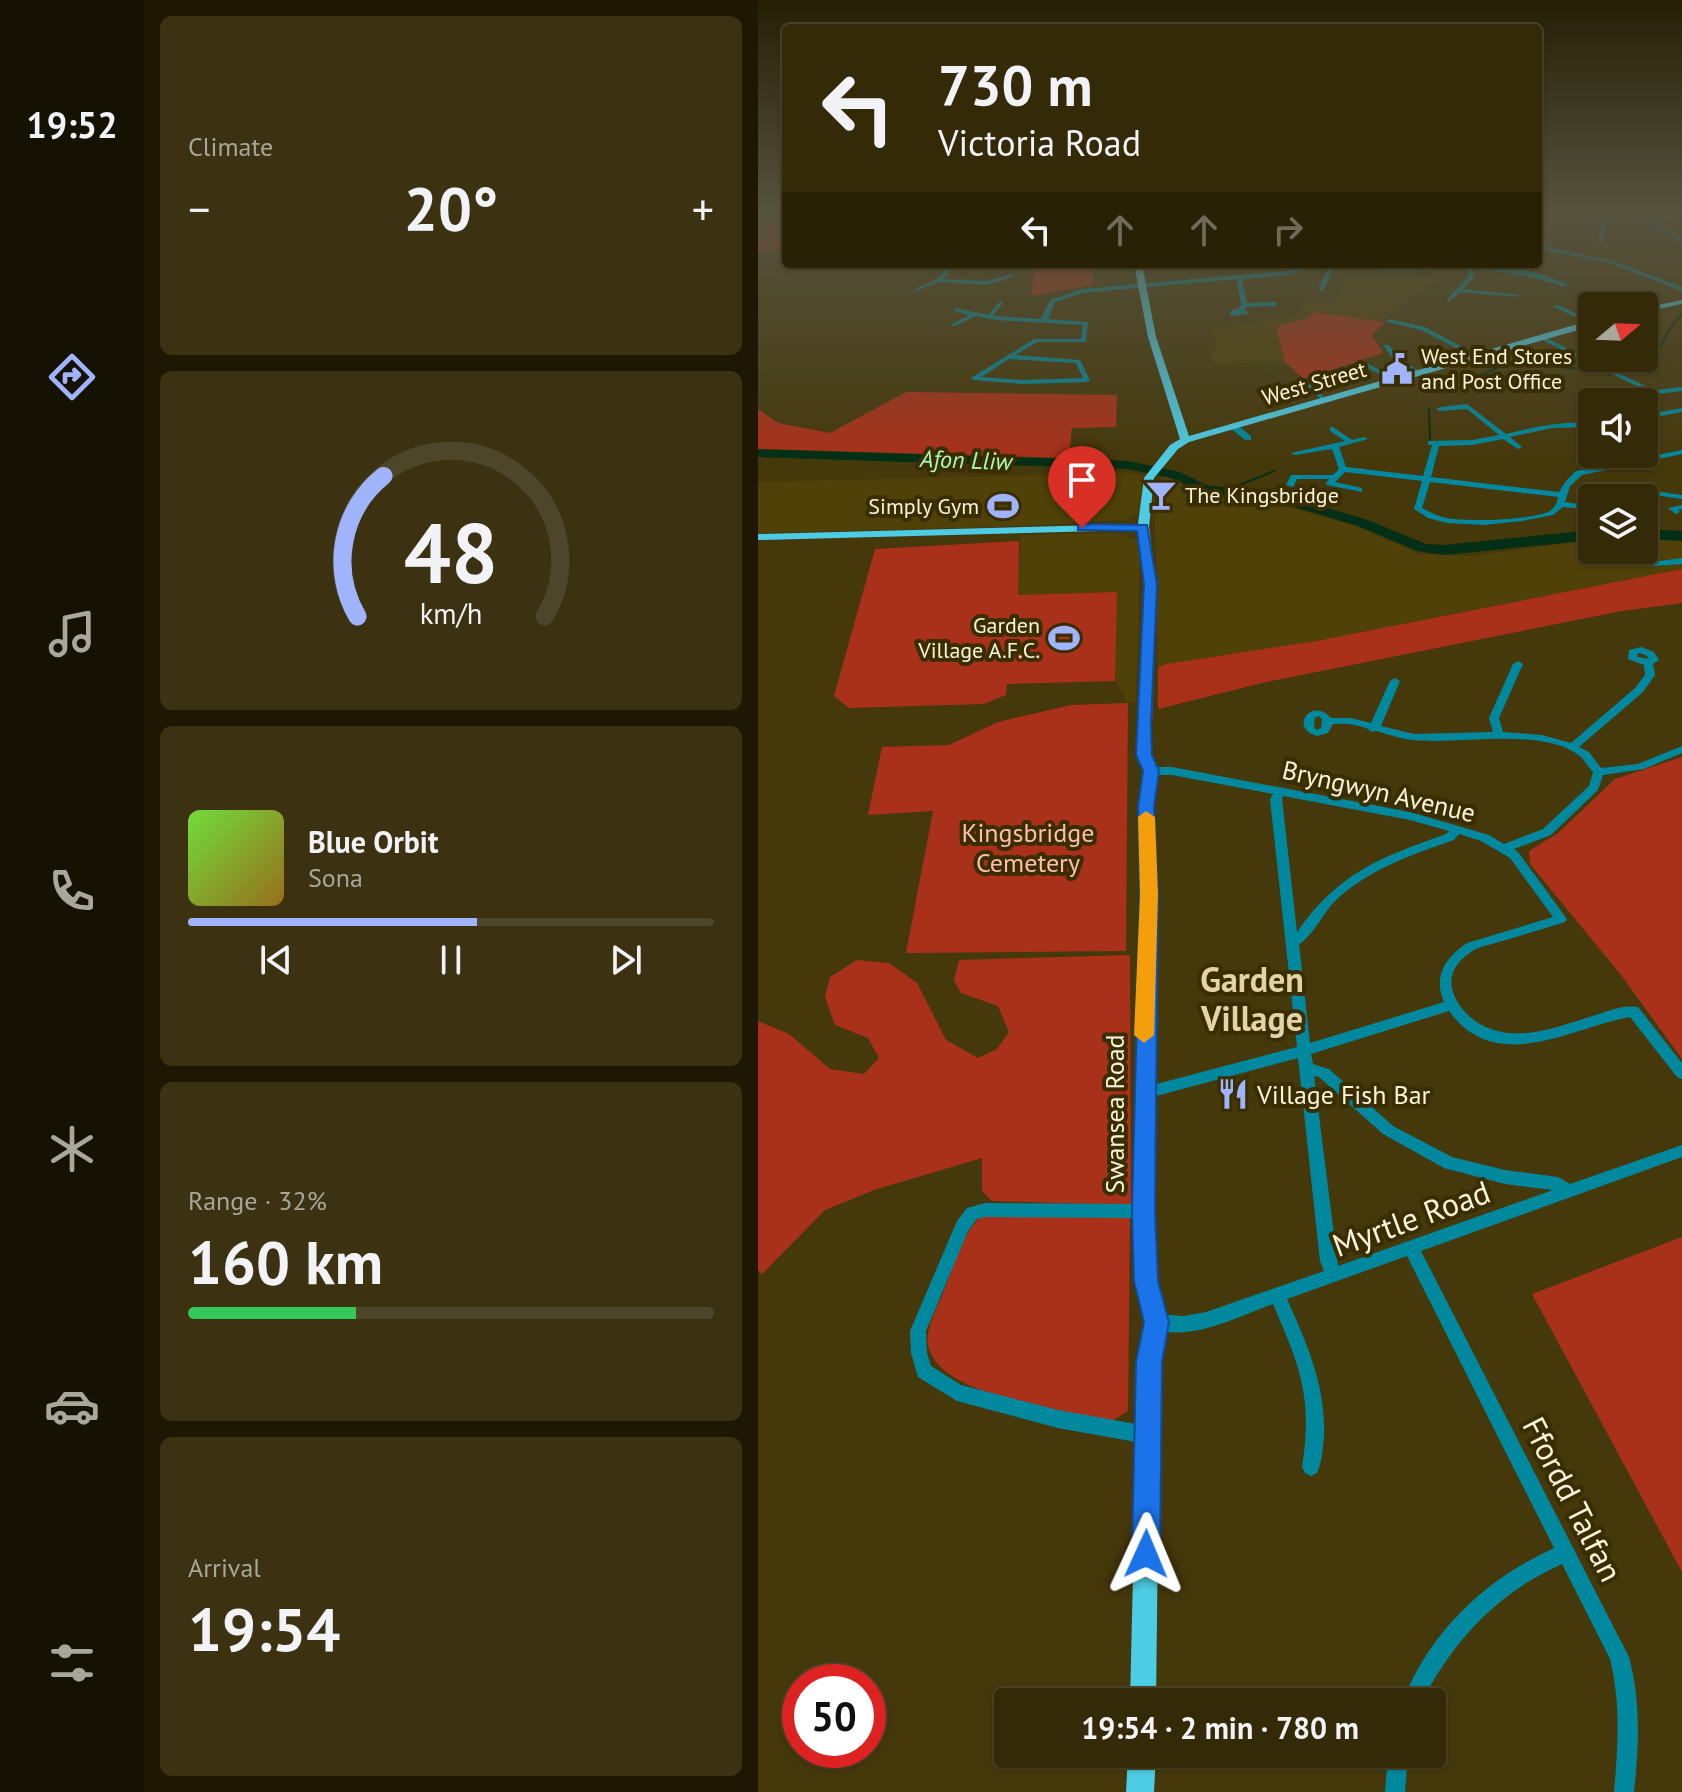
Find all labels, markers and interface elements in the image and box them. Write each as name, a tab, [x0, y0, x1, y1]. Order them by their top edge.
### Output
text: 730 m	[938, 49, 1093, 121]
icon: left	[806, 56, 910, 160]
text: 19:52	[26, 101, 118, 148]
text: Victoria Road	[938, 119, 1141, 166]
text: Climate	[188, 130, 273, 163]
text: 20°	[404, 169, 498, 247]
text: −	[188, 180, 210, 237]
text: +	[692, 180, 714, 237]
icon: left	[1014, 208, 1058, 252]
icon: ahead	[1098, 208, 1142, 252]
icon: ahead	[1182, 208, 1226, 252]
icon: right	[1266, 208, 1310, 252]
north arrow	[1578, 292, 1658, 372]
map controls	[1578, 292, 1658, 564]
place label: West End Stores and Post Office	[1421, 342, 1572, 395]
icon: directions	[44, 349, 100, 405]
public building icon: West End Stores and Post Office	[1380, 352, 1414, 386]
street label: West Street	[1259, 355, 1370, 411]
button: sound	[1578, 388, 1658, 468]
water label: Afon Lliw	[919, 443, 1014, 477]
pin	[1048, 446, 1116, 528]
icon: arrive	[1060, 458, 1104, 502]
bar icon: The Kingsbridge	[1144, 478, 1178, 512]
place label: The Kingsbridge	[1185, 481, 1339, 509]
button: layers	[1578, 484, 1658, 564]
sports icon: Simply Gym	[986, 489, 1020, 523]
place label: Simply Gym	[868, 492, 979, 520]
text: 48	[404, 497, 498, 605]
text: km/h	[420, 595, 482, 632]
icon: music	[44, 606, 100, 662]
place label: Garden Village A.F.C.	[917, 611, 1040, 664]
sports icon: Garden Village A.F.C.	[1047, 621, 1081, 655]
street label: Bryngwyn Avenue	[1279, 753, 1479, 829]
park label: Kingsbridge Cemetery	[962, 816, 1094, 879]
text: Blue Orbit	[308, 822, 438, 861]
text: Sona	[308, 861, 363, 894]
icon: phone	[44, 863, 100, 919]
icon: previous	[254, 938, 298, 982]
icon: pause	[429, 938, 473, 982]
icon: next	[604, 938, 648, 982]
district label: Garden Village	[1200, 957, 1304, 1040]
street label: Swansea Road	[1098, 1034, 1131, 1194]
restaurant icon: Village Fish Bar	[1216, 1077, 1250, 1111]
place label: Village Fish Bar	[1256, 1078, 1431, 1111]
icon: climate	[44, 1121, 100, 1177]
street label: Myrtle Road	[1326, 1170, 1496, 1266]
text: Range · 32%	[188, 1184, 327, 1217]
text: 160 km	[188, 1223, 383, 1301]
icon: car	[44, 1378, 100, 1434]
street label: Ffordd Talfan	[1514, 1409, 1632, 1589]
position arrow	[1104, 1512, 1188, 1596]
text: Arrival	[188, 1551, 261, 1584]
text: 19:54	[188, 1590, 340, 1668]
icon: filters	[44, 1635, 100, 1691]
speed limit sign: 50	[782, 1664, 886, 1768]
text: 19:54 · 2 min · 780 m	[1081, 1708, 1359, 1747]

